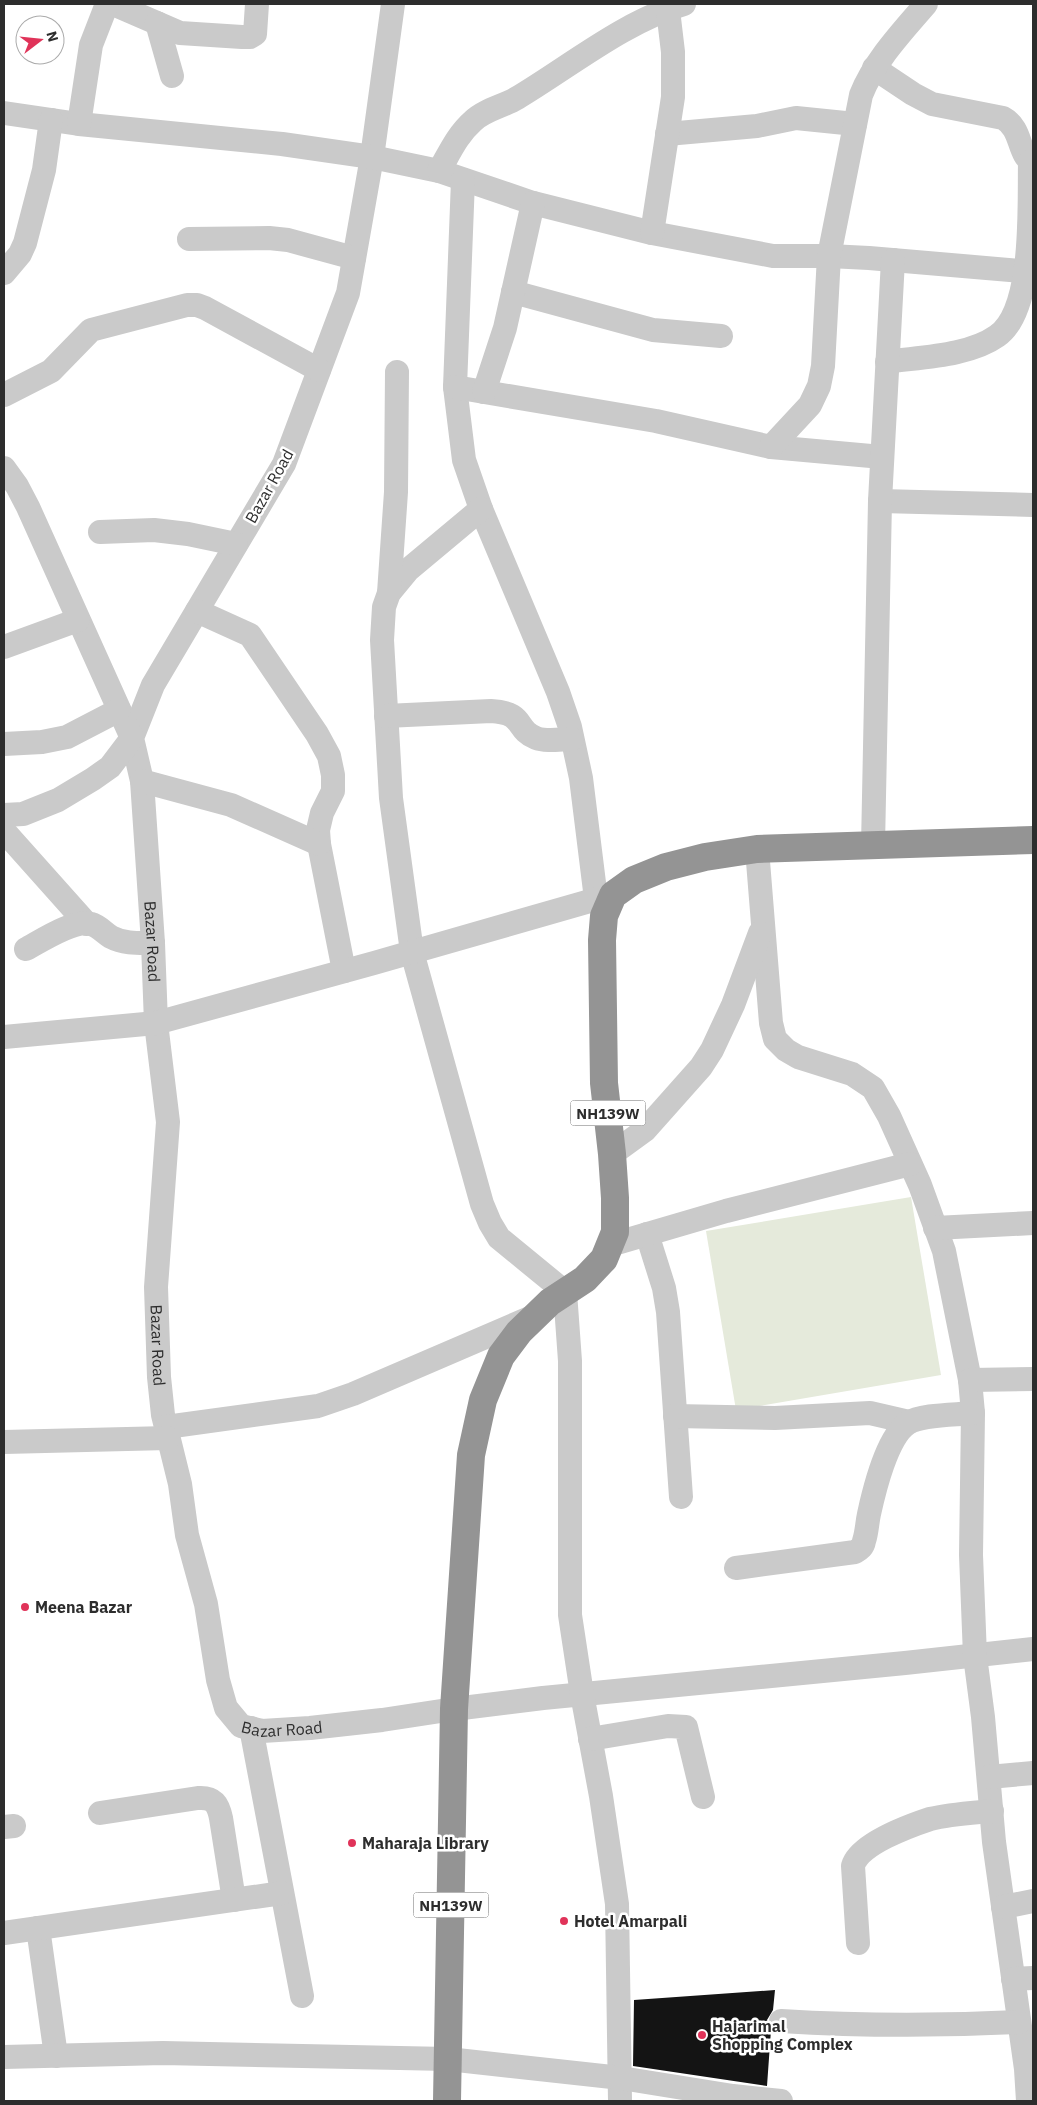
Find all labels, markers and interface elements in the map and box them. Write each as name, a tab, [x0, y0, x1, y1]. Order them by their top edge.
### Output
north arrow	[15, 15, 65, 65]
text: N	[42, 29, 63, 44]
street label: Bazar Road	[241, 446, 297, 526]
street label: Bazar Road	[140, 900, 164, 983]
road number: NH139W	[570, 1100, 646, 1126]
street label: Bazar Road	[147, 1304, 170, 1387]
place label: Meena Bazar	[35, 1597, 133, 1617]
marker: Meena Bazar	[19, 1601, 31, 1613]
street label: Bazar Road	[239, 1716, 323, 1741]
place label: Maharaja Library	[362, 1833, 489, 1853]
marker: Maharaja Library	[346, 1837, 358, 1849]
road number: NH139W	[414, 1892, 488, 1918]
place label: Hotel Amarpali	[574, 1911, 687, 1931]
marker: Hotel Amarpali	[558, 1915, 570, 1927]
place label: Hajarimal Shopping Complex	[712, 2016, 853, 2054]
marker: Hajarimal Shopping Complex	[696, 2029, 708, 2041]

